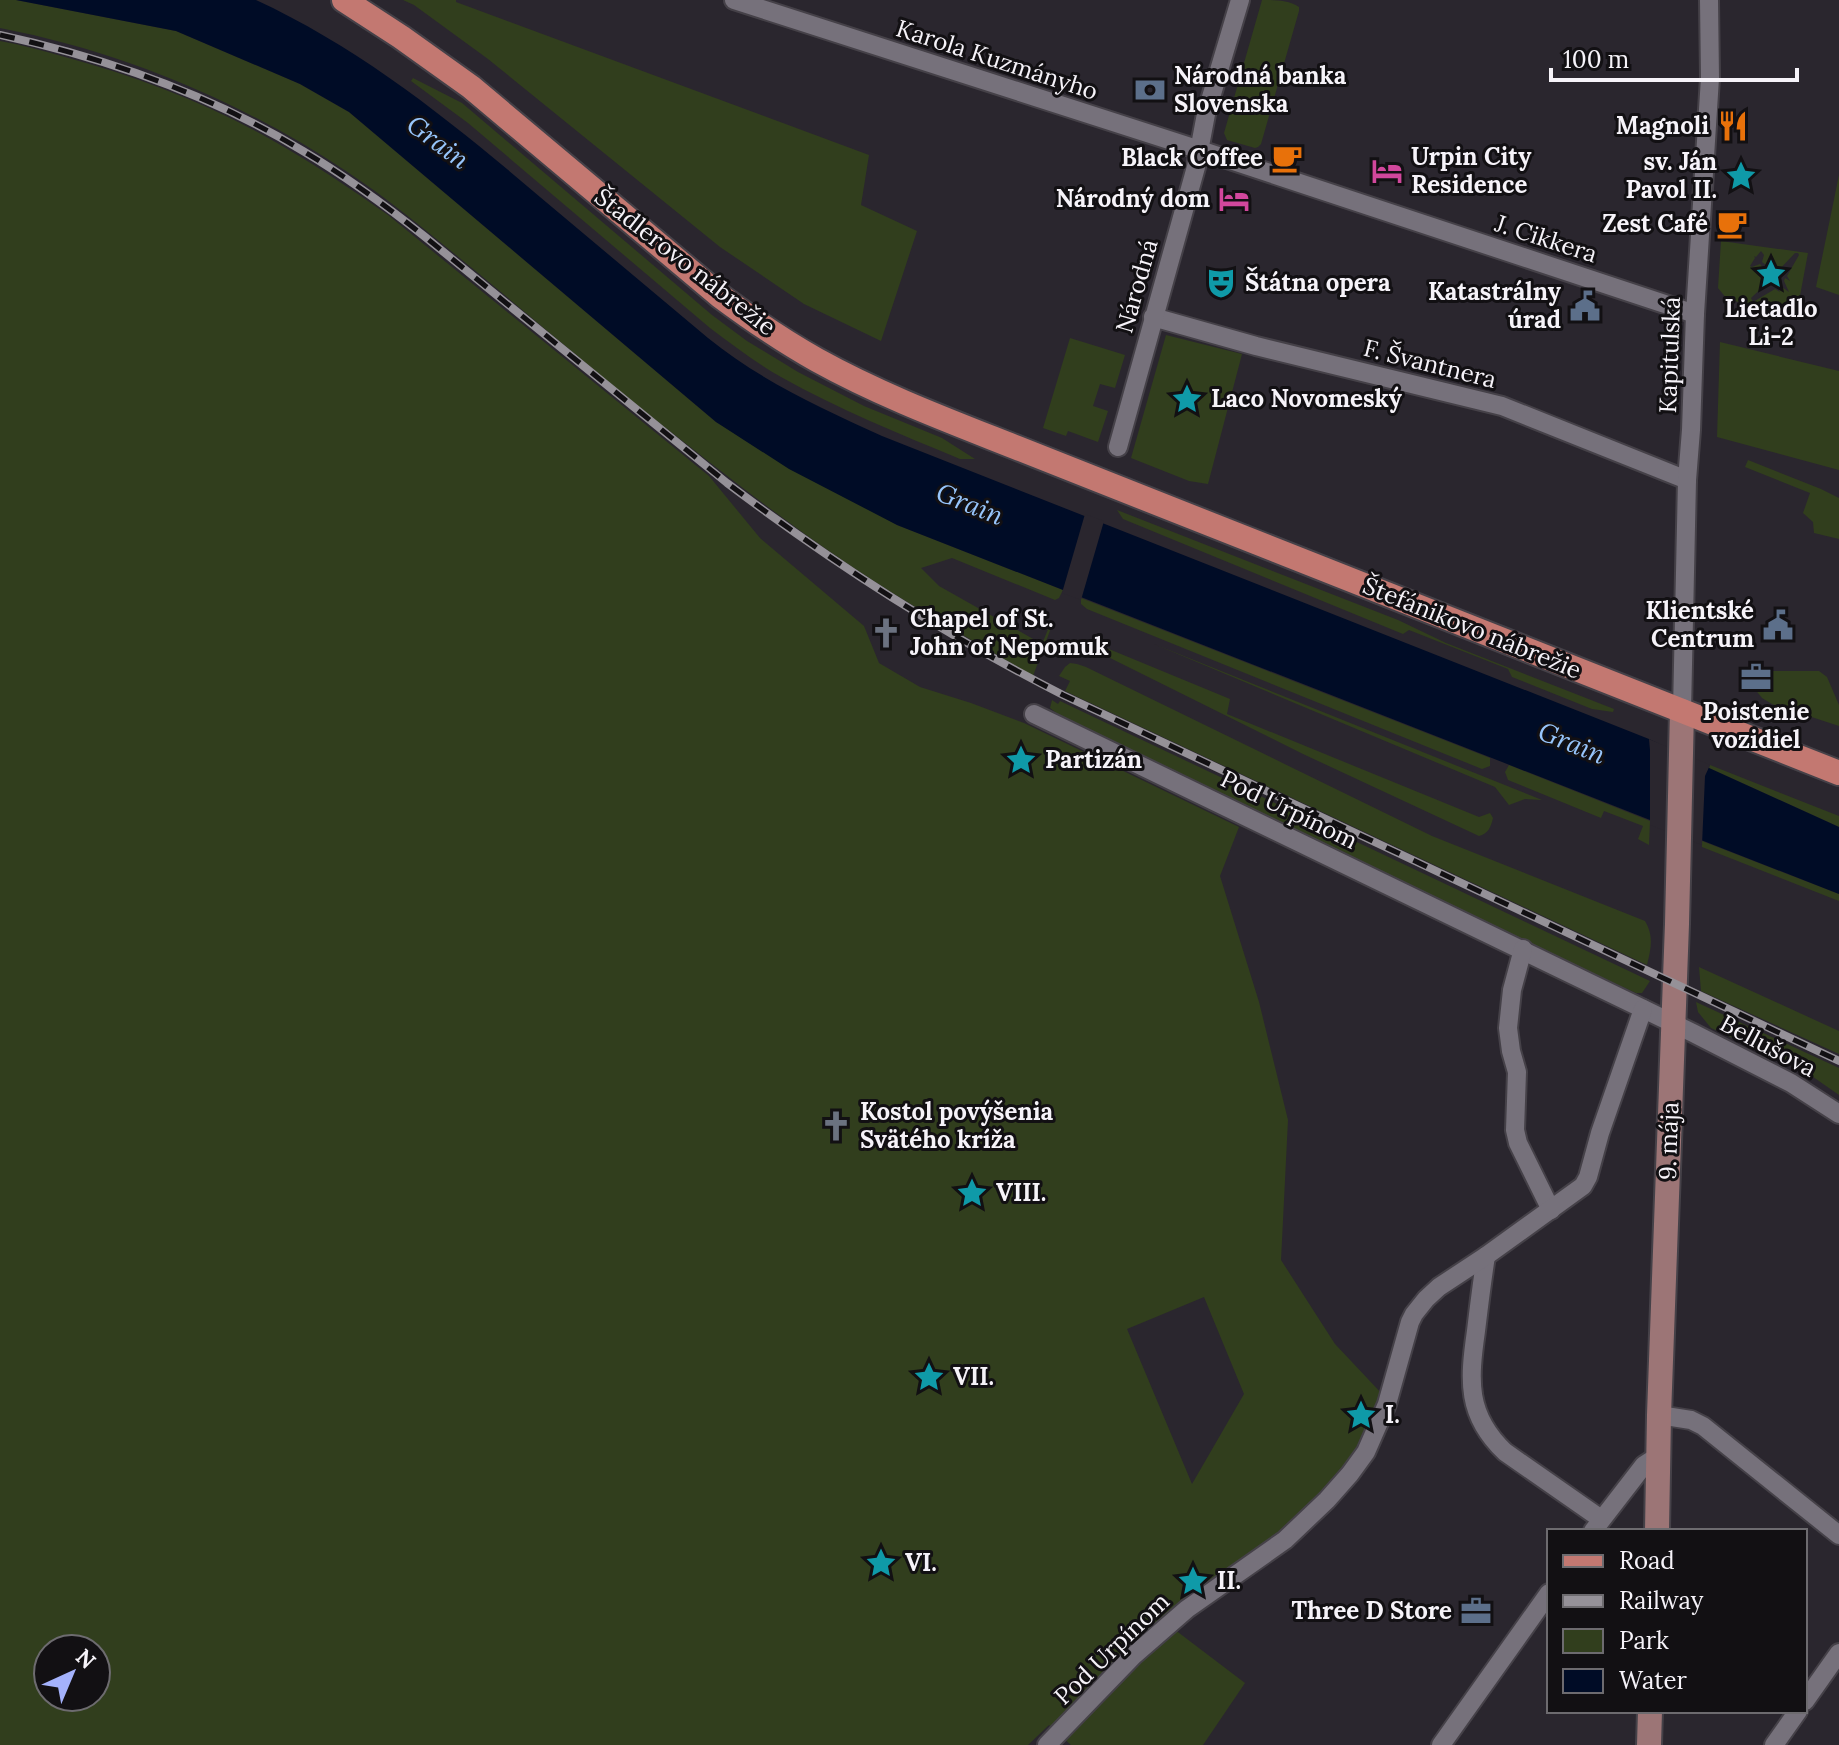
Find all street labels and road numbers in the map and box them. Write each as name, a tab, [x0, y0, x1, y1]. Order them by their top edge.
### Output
street label: Karola Kuzmányho	[892, 12, 1102, 107]
street label: Štadlerovo nábrežie	[588, 180, 783, 342]
street label: J. Cikkera	[1490, 207, 1601, 270]
street label: Národná	[1108, 235, 1165, 336]
street label: Kapitulská	[1652, 296, 1687, 414]
street label: F. Švantnera	[1361, 331, 1500, 395]
street label: Štefánikovo nábrežie	[1358, 569, 1586, 686]
street label: Pod Urpínom	[1216, 763, 1363, 856]
street label: Bellušova	[1715, 1007, 1822, 1084]
street label: 9. mája	[1652, 1101, 1685, 1181]
street label: Pod Urpínom	[1047, 1586, 1176, 1711]

